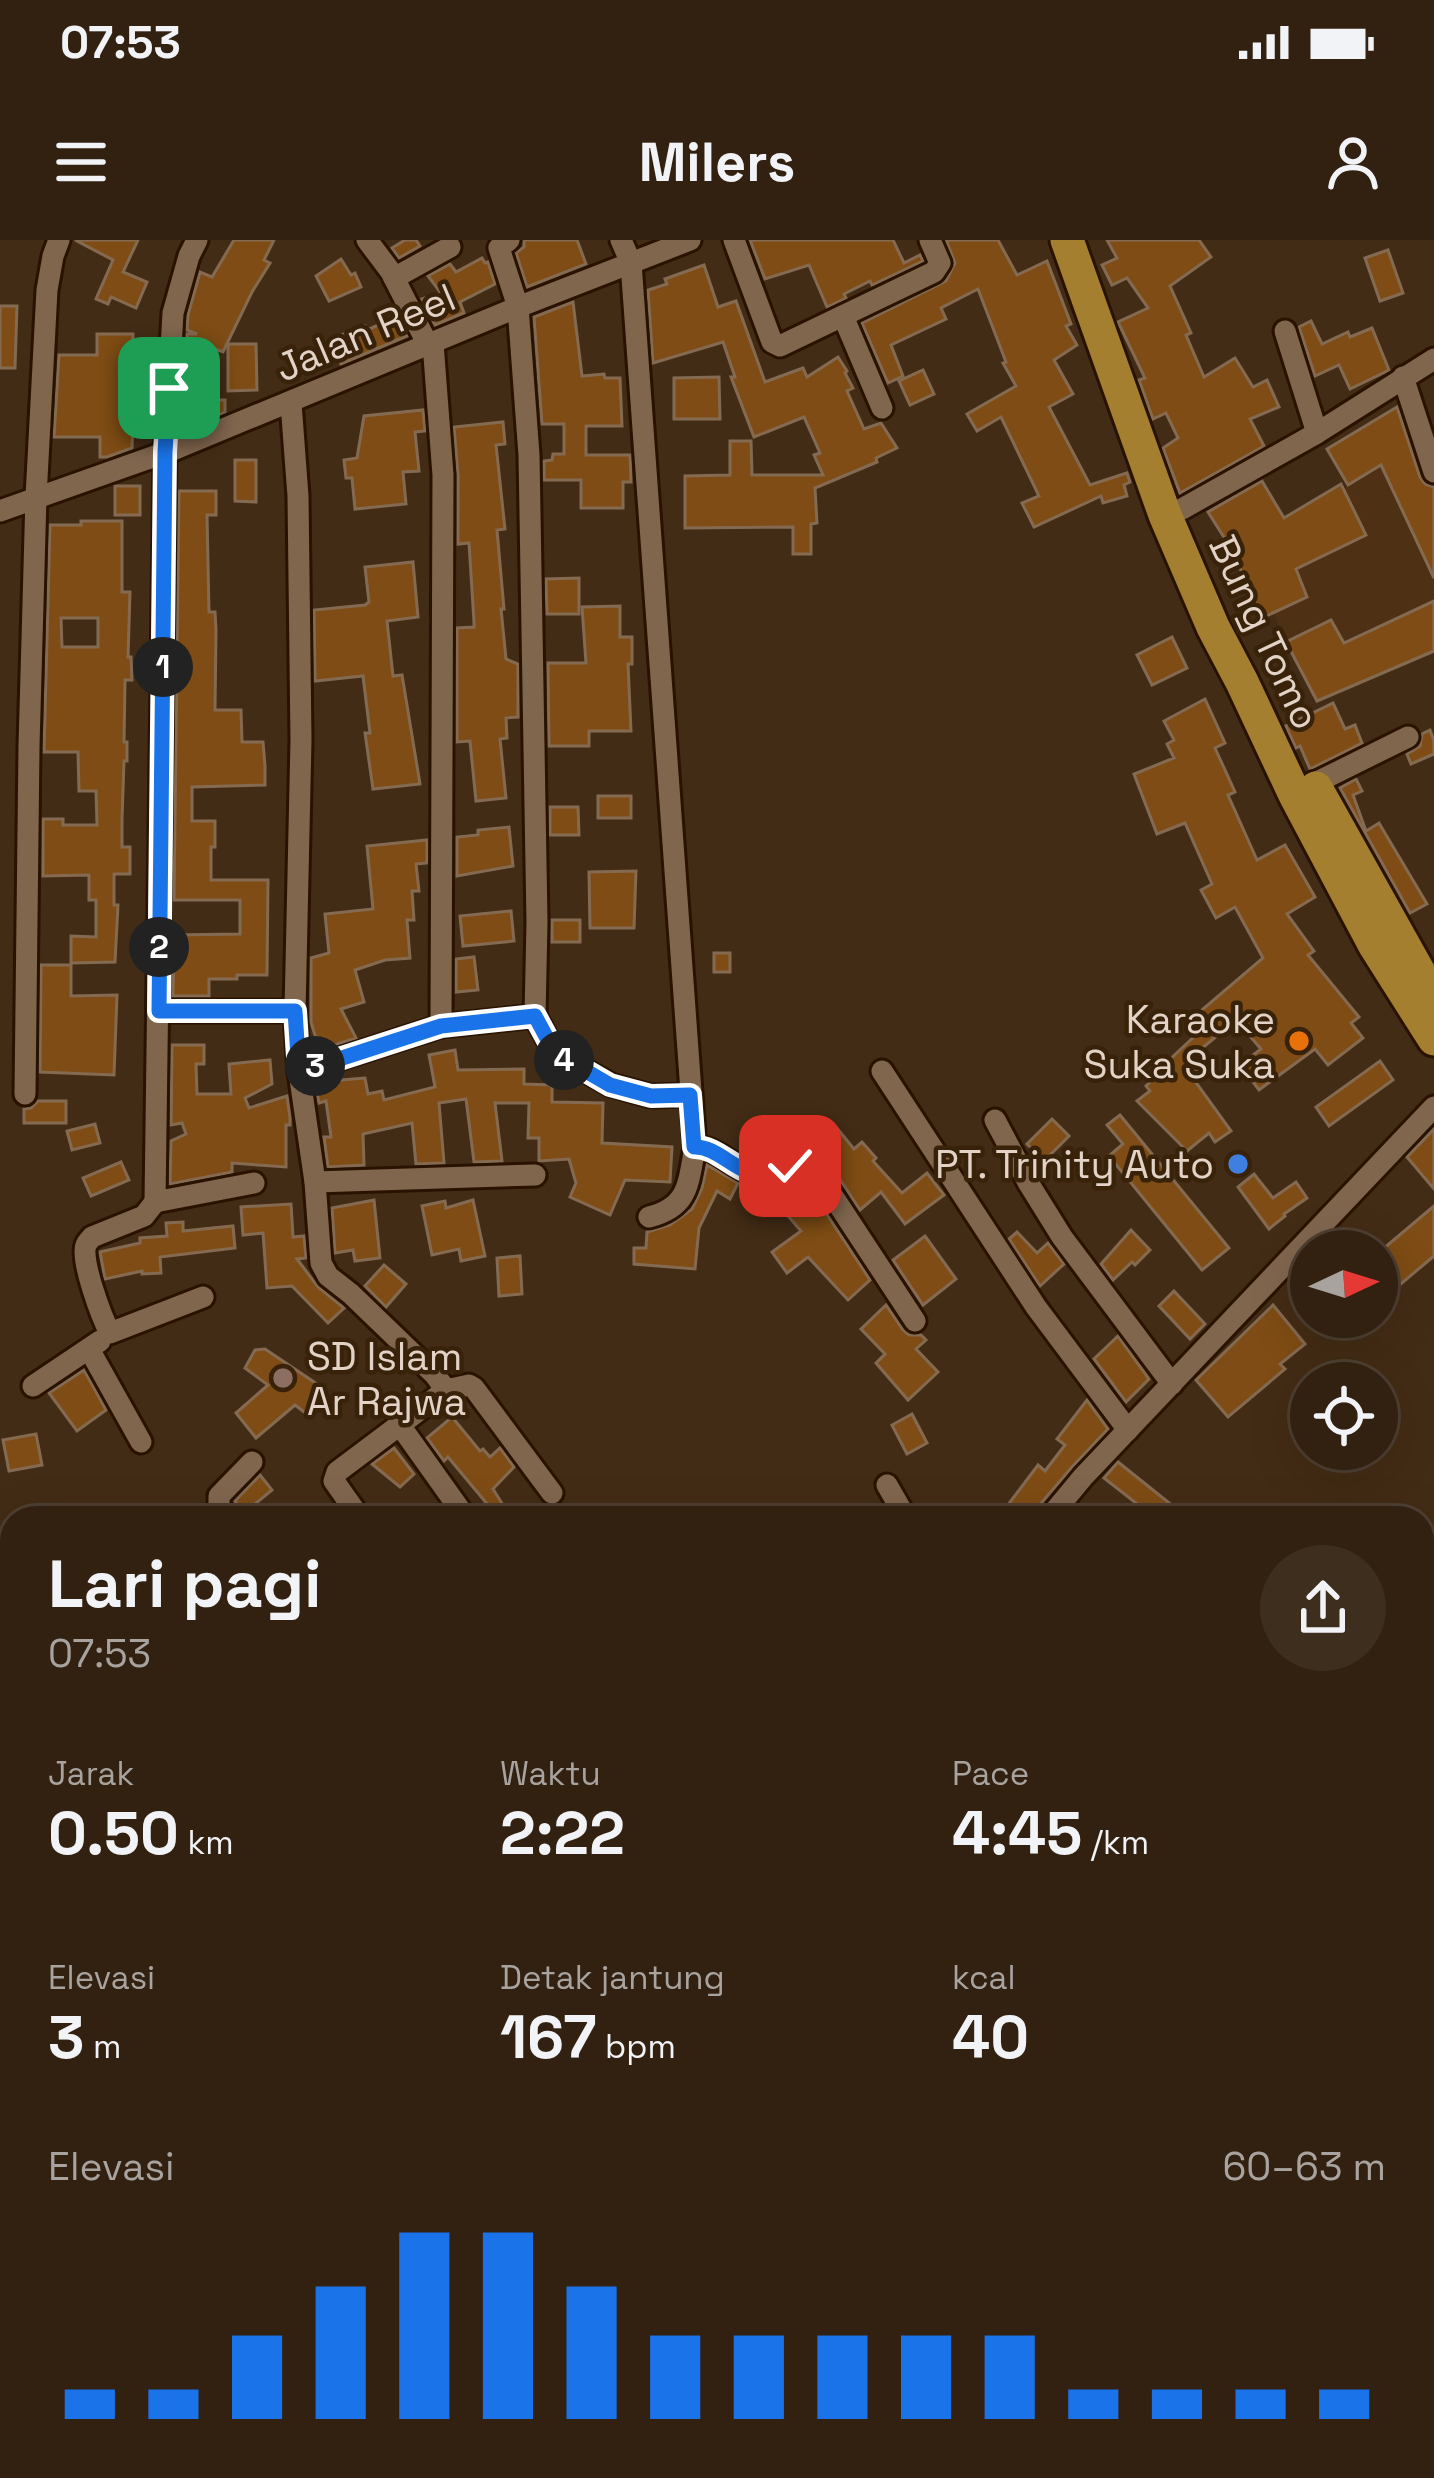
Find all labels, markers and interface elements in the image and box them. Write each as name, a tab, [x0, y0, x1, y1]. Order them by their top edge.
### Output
text: 07:53	[60, 14, 181, 71]
text: Milers	[639, 128, 795, 197]
icon: menu	[48, 129, 114, 195]
icon: person	[1320, 129, 1386, 195]
street label: Jalan Reel	[268, 273, 463, 392]
pin	[118, 337, 220, 439]
icon: arrive	[136, 355, 202, 421]
street label: Bung Tomo	[1198, 527, 1331, 737]
pin: 1	[133, 637, 193, 697]
text: 1	[156, 646, 170, 688]
pin: 2	[129, 917, 189, 977]
text: 2	[149, 926, 169, 968]
place label: Karaoke Suka Suka	[1084, 995, 1275, 1089]
marker: Karaoke Suka Suka	[1286, 1028, 1312, 1054]
pin: 4	[534, 1030, 594, 1090]
pin: 3	[285, 1036, 345, 1096]
text: 4	[554, 1039, 575, 1081]
text: 3	[305, 1045, 325, 1087]
pin	[739, 1115, 841, 1217]
icon: check	[757, 1133, 823, 1199]
place label: PT. Trinity Auto	[935, 1140, 1214, 1189]
marker: PT. Trinity Auto	[1225, 1151, 1251, 1177]
north arrow	[1290, 1230, 1398, 1338]
map controls	[1290, 1230, 1398, 1470]
place label: SD Islam Ar Rajwa	[307, 1332, 466, 1426]
button: locate	[1290, 1362, 1398, 1470]
marker: SD Islam Ar Rajwa	[270, 1365, 296, 1391]
text: Lari pagi	[48, 1542, 322, 1626]
button: share	[1260, 1545, 1386, 1671]
text: 07:53	[48, 1629, 151, 1678]
text: Jarak	[48, 1753, 134, 1795]
text: Waktu	[500, 1753, 601, 1795]
text: Pace	[952, 1753, 1029, 1795]
text: 0.50	[48, 1795, 179, 1872]
text: 2:22	[500, 1795, 625, 1872]
text: 4:45	[952, 1795, 1082, 1872]
text: km	[179, 1822, 234, 1864]
text: /km	[1082, 1822, 1149, 1864]
text: Elevasi	[48, 1957, 155, 1999]
text: Detak jantung	[500, 1957, 725, 1999]
text: kcal	[952, 1957, 1016, 1999]
text: 3	[48, 1999, 84, 2076]
text: 167	[500, 1999, 596, 2076]
text: 40	[952, 1999, 1029, 2076]
text: m	[84, 2026, 121, 2068]
text: bpm	[596, 2026, 676, 2068]
text: Elevasi	[48, 2142, 175, 2191]
text: 60–63 m	[1222, 2142, 1386, 2191]

